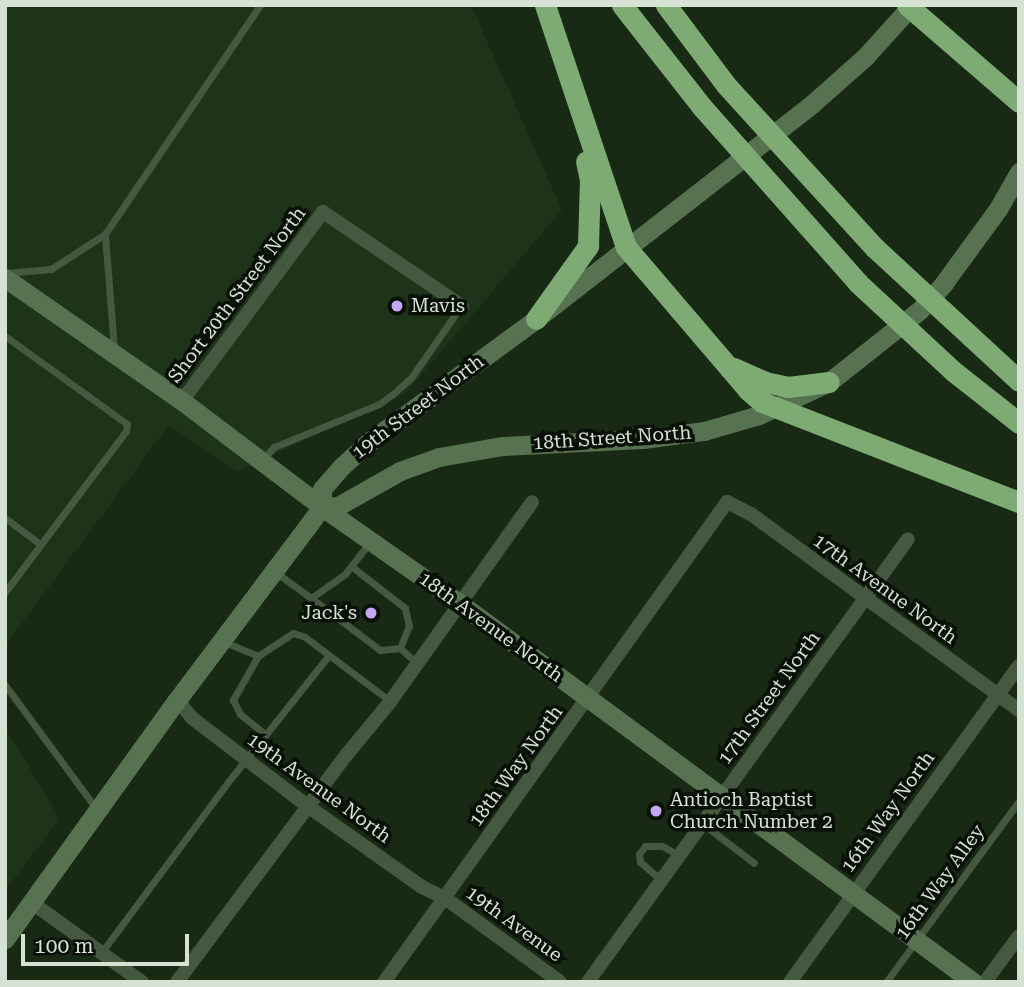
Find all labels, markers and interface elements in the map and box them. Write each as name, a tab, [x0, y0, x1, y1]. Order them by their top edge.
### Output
street label: Short 20th Street North	[163, 202, 311, 388]
place label: Mavis	[411, 295, 465, 317]
marker: Mavis	[389, 298, 405, 314]
street label: 19th Street North	[348, 350, 488, 464]
street label: 18th Street North	[532, 421, 692, 455]
street label: 17th Avenue North	[809, 529, 961, 649]
street label: 18th Avenue North	[415, 567, 567, 687]
place label: Jack's	[301, 602, 357, 624]
marker: Jack's	[363, 605, 379, 621]
street label: 17th Street North	[713, 627, 825, 769]
street label: 18th Way North	[464, 701, 568, 831]
street label: 19th Avenue North	[243, 728, 395, 848]
street label: 16th Way North	[836, 747, 940, 877]
place label: Antioch Baptist Church Number 2	[670, 789, 833, 833]
marker: Antioch Baptist Church Number 2	[648, 803, 664, 819]
street label: 16th Way Alley	[891, 820, 989, 944]
street label: 19th Avenue	[461, 881, 567, 967]
scale bar	[24, 920, 192, 964]
text: 100 m	[34, 934, 94, 958]

